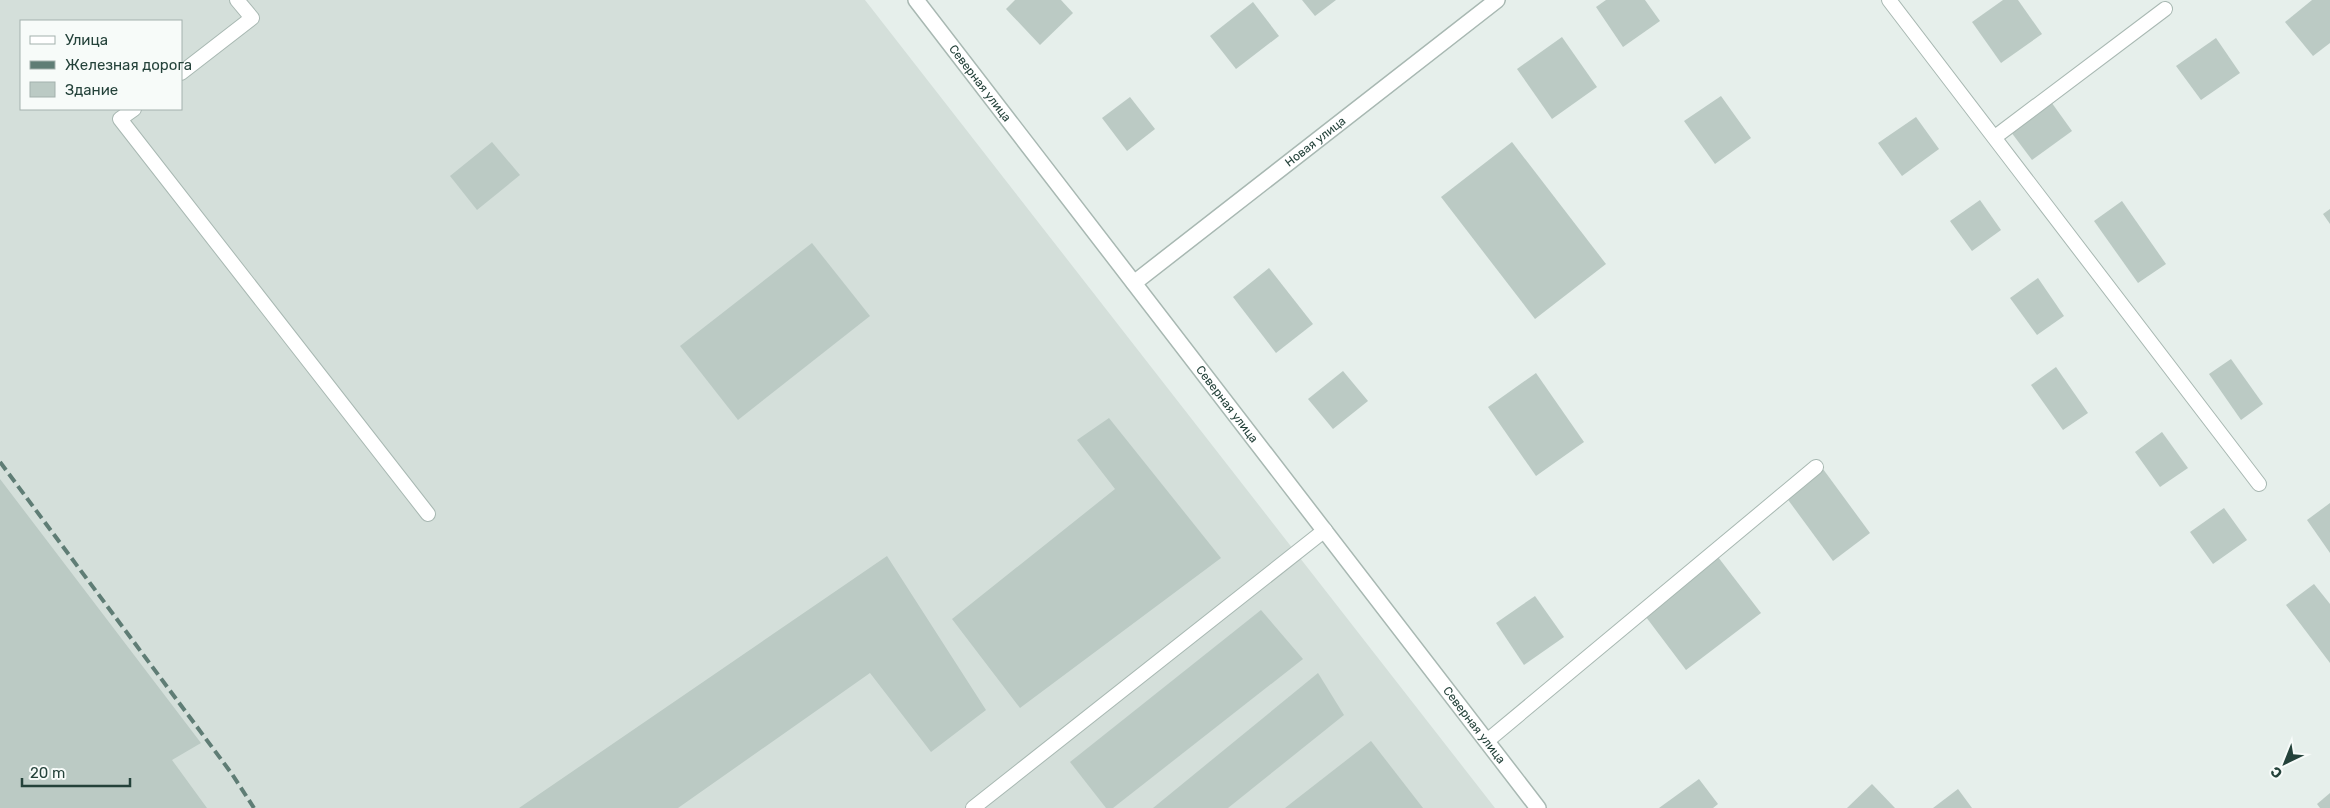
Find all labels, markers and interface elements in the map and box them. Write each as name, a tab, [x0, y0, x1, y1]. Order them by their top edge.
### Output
legend	[20, 20, 182, 110]
text: Улица	[65, 31, 108, 49]
street label: Северная улица	[946, 42, 1014, 124]
text: Железная дорога	[65, 56, 192, 74]
text: Здание	[65, 81, 118, 99]
street label: Новая улица	[1282, 114, 1348, 170]
street label: Северная улица	[1193, 363, 1261, 445]
street label: Северная улица	[1440, 684, 1508, 766]
north arrow	[2260, 738, 2310, 788]
scale bar	[22, 756, 130, 788]
text: С	[2267, 762, 2286, 782]
text: 20 m	[30, 764, 65, 782]

